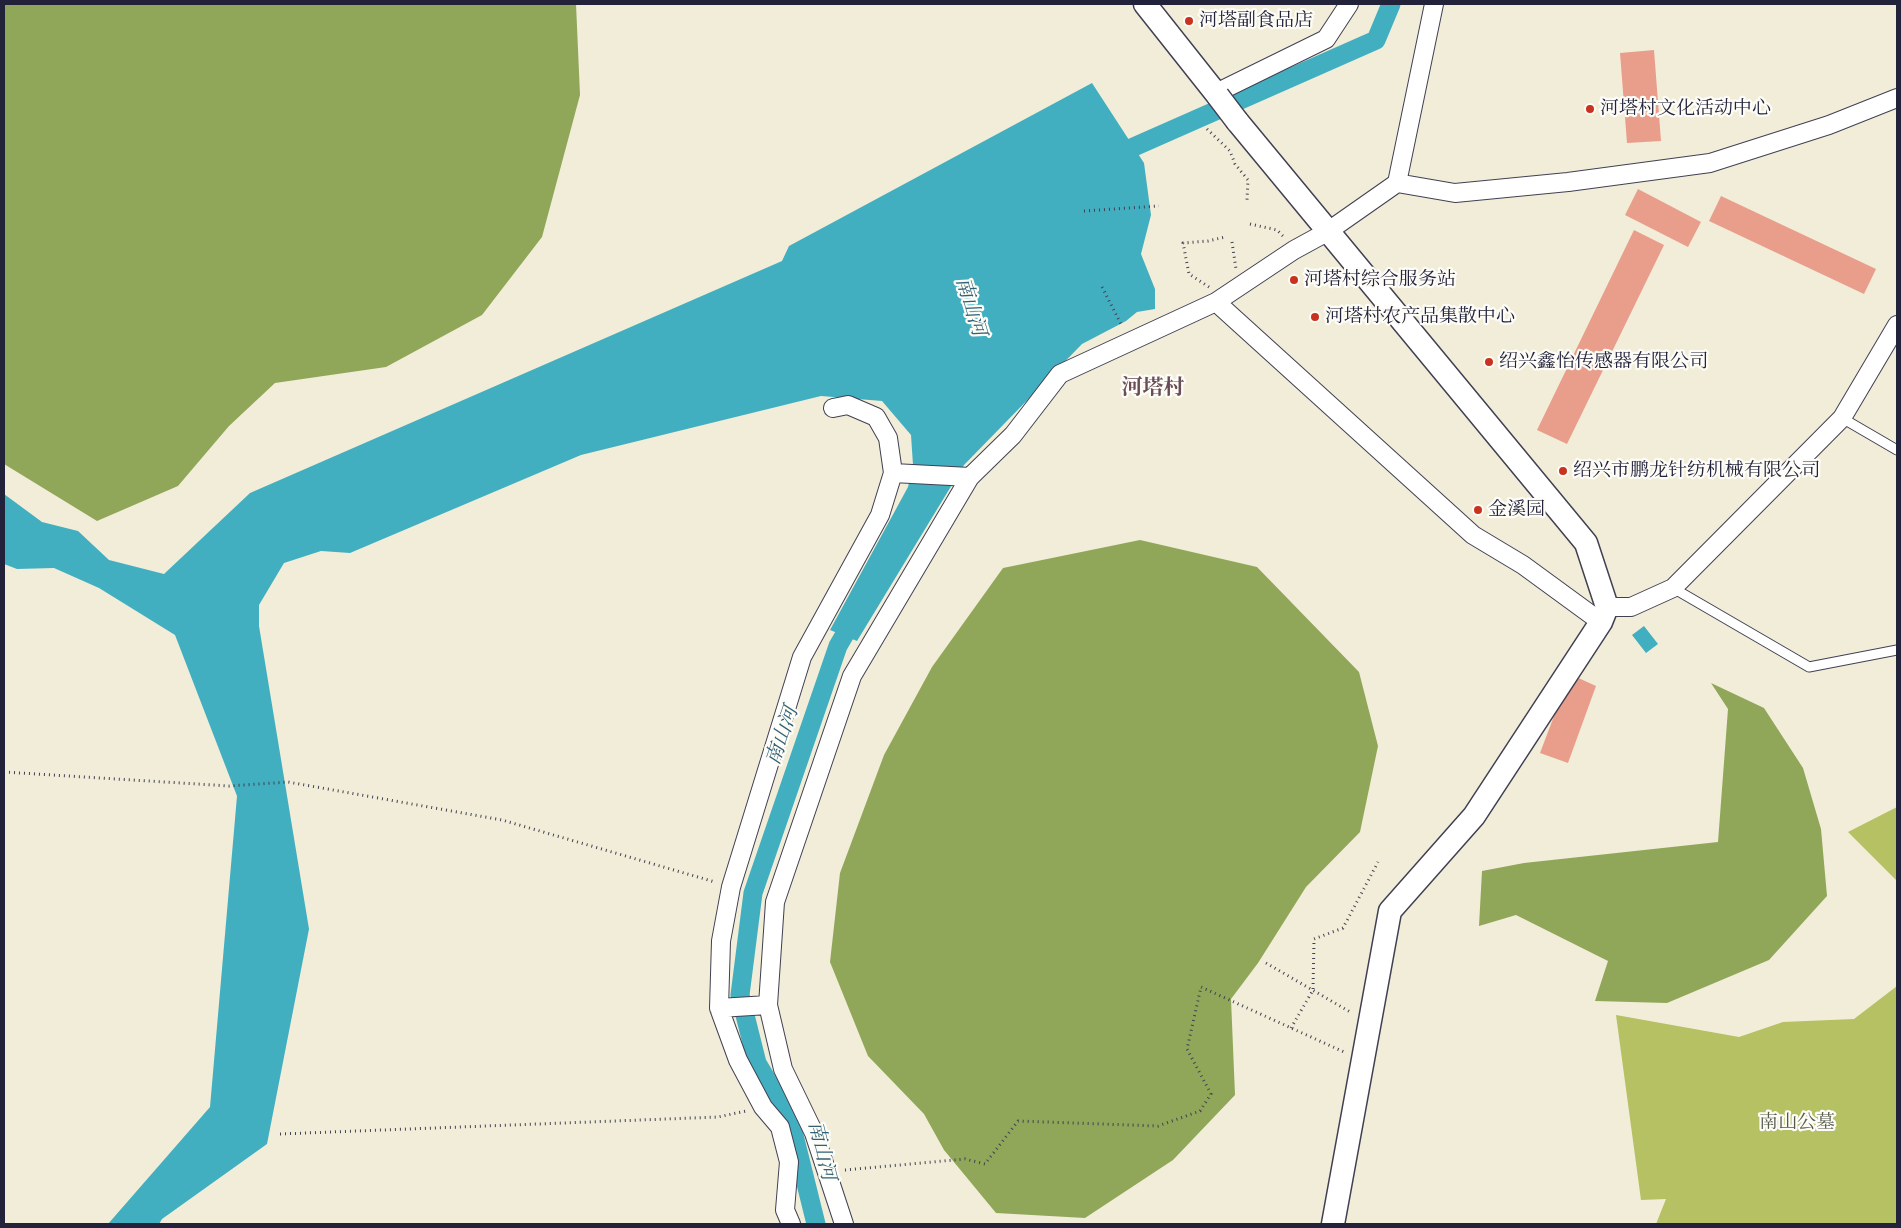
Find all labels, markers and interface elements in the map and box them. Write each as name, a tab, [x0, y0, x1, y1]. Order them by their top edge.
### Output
place label: 河塔副食品店	[1199, 10, 1313, 32]
marker: 河塔副食品店	[1183, 15, 1195, 27]
place label: 河塔村文化活动中心	[1600, 98, 1771, 120]
marker: 河塔村文化活动中心	[1584, 103, 1596, 115]
place label: 河塔村综合服务站	[1304, 269, 1456, 291]
marker: 河塔村综合服务站	[1288, 274, 1300, 286]
water label: 南山河	[950, 275, 990, 339]
place label: 河塔村农产品集散中心	[1325, 306, 1515, 328]
marker: 河塔村农产品集散中心	[1309, 311, 1321, 323]
place label: 绍兴鑫怡传感器有限公司	[1499, 351, 1708, 373]
marker: 绍兴鑫怡传感器有限公司	[1483, 356, 1495, 368]
district label: 河塔村	[1122, 376, 1184, 402]
place label: 绍兴市鹏龙针纺机械有限公司	[1573, 460, 1820, 482]
marker: 绍兴市鹏龙针纺机械有限公司	[1557, 465, 1569, 477]
place label: 金溪园	[1488, 499, 1545, 521]
marker: 金溪园	[1472, 504, 1484, 516]
water label: 南山河	[762, 704, 804, 768]
park label: 南山公墓	[1759, 1112, 1835, 1134]
water label: 南山河	[802, 1119, 840, 1183]

